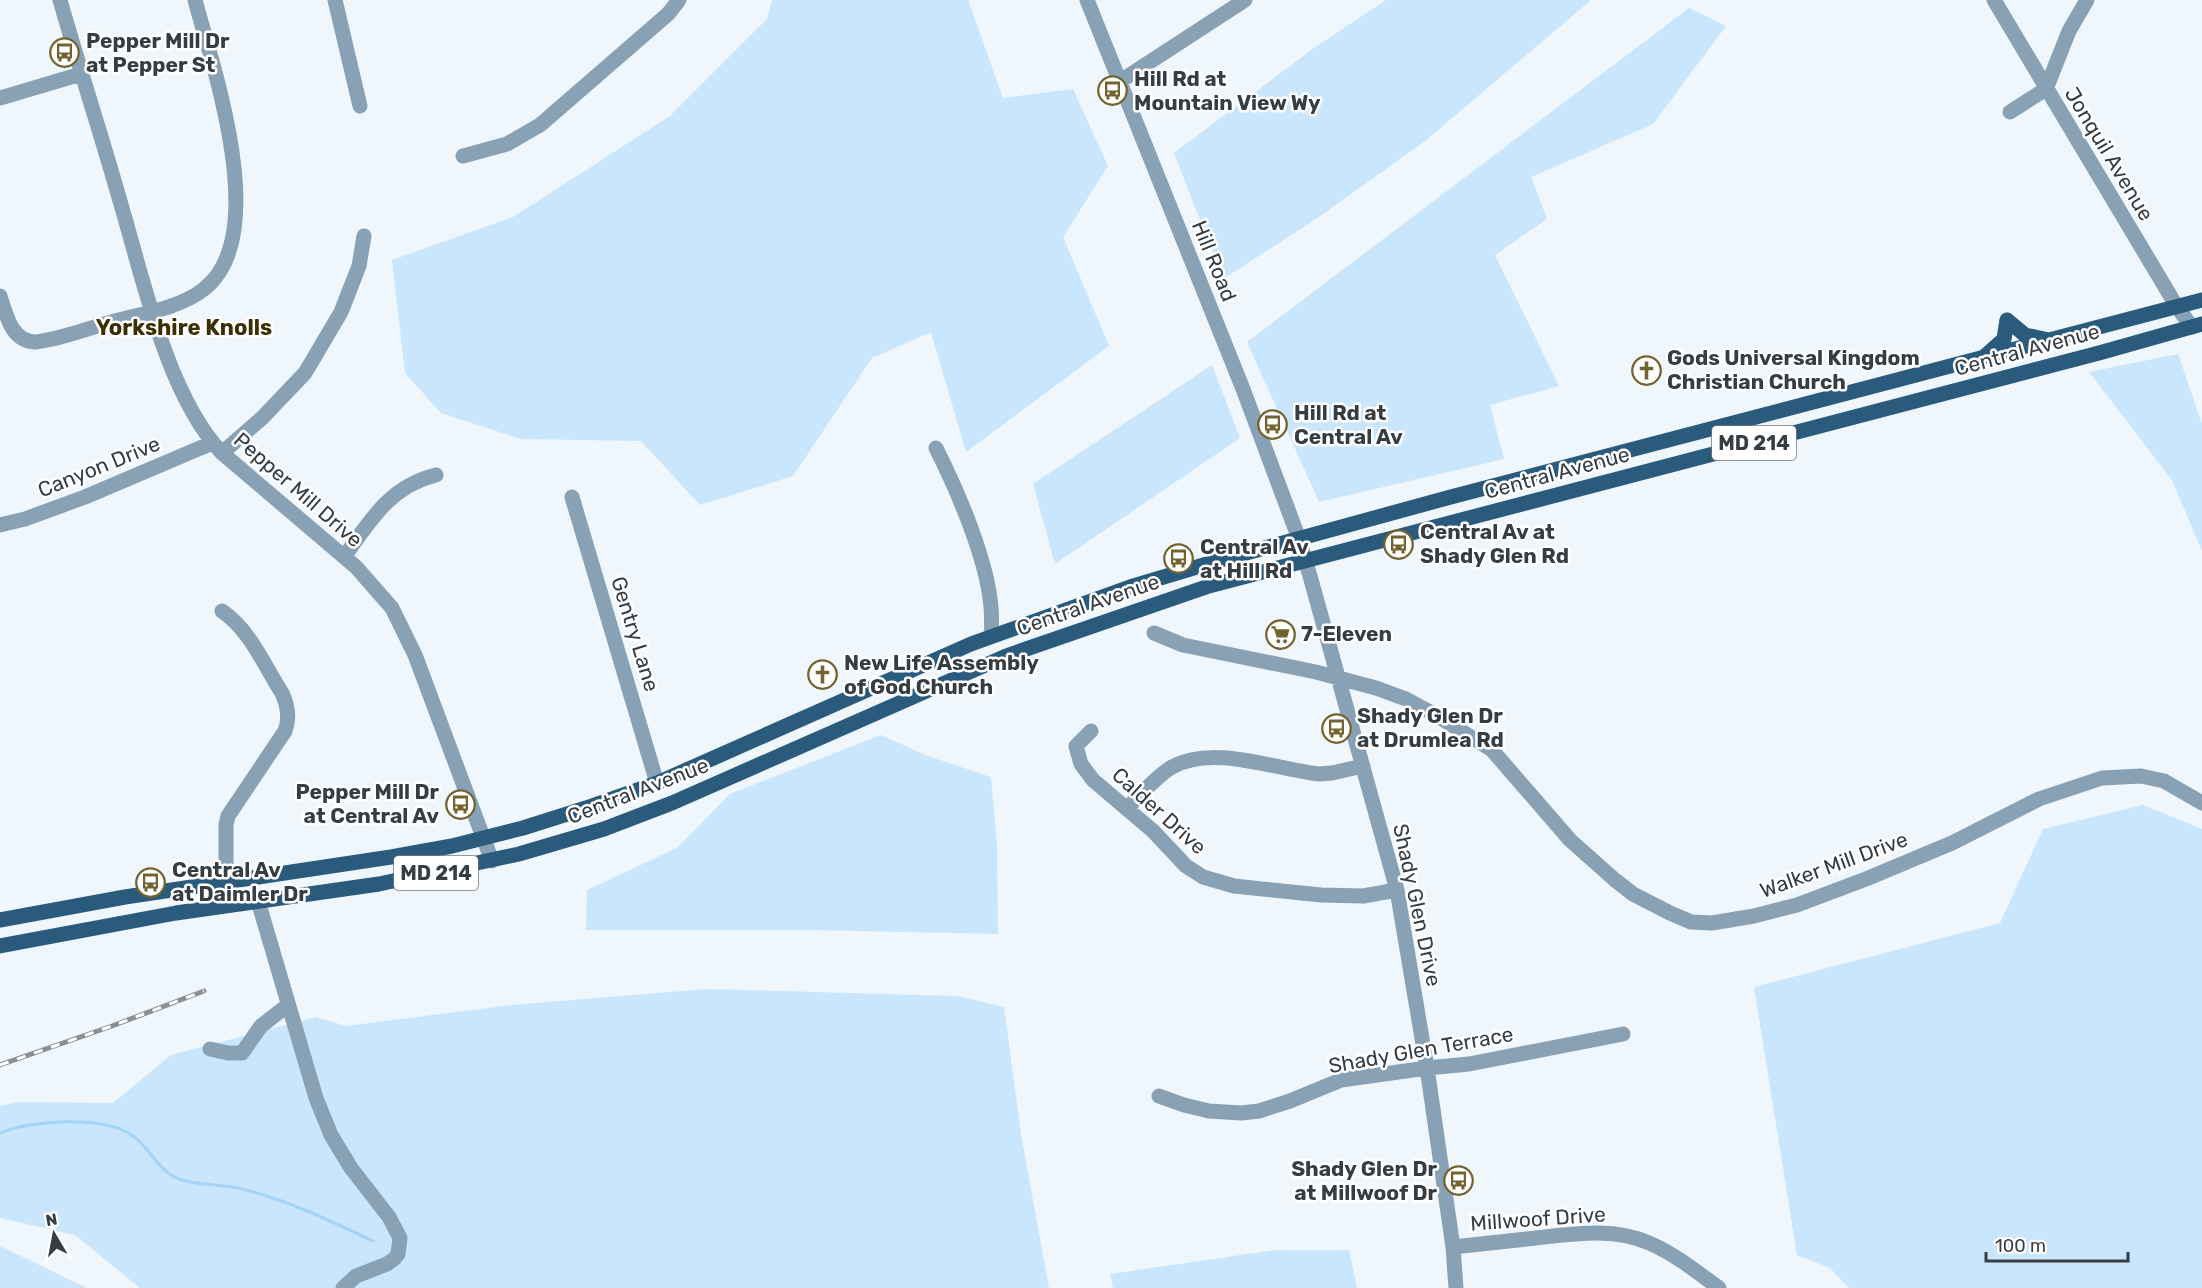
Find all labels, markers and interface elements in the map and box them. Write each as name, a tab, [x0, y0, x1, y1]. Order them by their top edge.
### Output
place label: Pepper Mill Dr at Pepper St	[86, 28, 230, 77]
bus stop icon: Pepper Mill Dr at Pepper St	[49, 37, 81, 69]
place label: Hill Rd at Mountain View Wy	[1134, 66, 1321, 115]
bus stop icon: Hill Rd at Mountain View Wy	[1097, 75, 1129, 107]
street label: Jonquil Avenue	[2060, 82, 2159, 225]
street label: Hill Road	[1187, 217, 1242, 305]
district label: Yorkshire Knolls	[96, 314, 272, 341]
street label: Central Avenue	[1952, 318, 2102, 381]
place label: Gods Universal Kingdom Christian Church	[1667, 345, 1920, 394]
church icon: Gods Universal Kingdom Christian Church	[1630, 354, 1662, 386]
place label: Hill Rd at Central Av	[1294, 400, 1403, 449]
bus stop icon: Hill Rd at Central Av	[1257, 409, 1289, 441]
road number: MD 214	[1712, 426, 1796, 460]
street label: Pepper Mill Drive	[229, 427, 368, 552]
street label: Canyon Drive	[34, 431, 164, 502]
street label: Central Avenue	[1482, 441, 1632, 504]
place label: Central Av at Shady Glen Rd	[1420, 519, 1569, 568]
bus stop icon: Central Av at Shady Glen Rd	[1383, 528, 1415, 560]
place label: Central Av at Hill Rd	[1200, 534, 1309, 583]
bus stop icon: Central Av at Hill Rd	[1163, 543, 1195, 575]
street label: Central Avenue	[1013, 568, 1162, 641]
street label: Gentry Lane	[606, 573, 665, 694]
supermarket icon: 7-Eleven	[1264, 618, 1296, 650]
place label: 7-Eleven	[1301, 621, 1392, 646]
place label: New Life Assembly of God Church	[844, 650, 1039, 699]
church icon: New Life Assembly of God Church	[807, 659, 839, 691]
place label: Shady Glen Dr at Drumlea Rd	[1357, 703, 1504, 752]
bus stop icon: Shady Glen Dr at Drumlea Rd	[1320, 712, 1352, 744]
street label: Central Avenue	[564, 752, 712, 829]
street label: Calder Drive	[1107, 762, 1212, 859]
place label: Pepper Mill Dr at Central Av	[295, 779, 439, 828]
bus stop icon: Pepper Mill Dr at Central Av	[444, 788, 476, 820]
street label: Shady Glen Drive	[1388, 821, 1447, 989]
street label: Walker Mill Drive	[1757, 826, 1911, 903]
road number: MD 214	[394, 856, 478, 890]
place label: Central Av at Daimler Dr	[172, 857, 308, 906]
bus stop icon: Central Av at Daimler Dr	[135, 866, 167, 898]
street label: Shady Glen Terrace	[1327, 1021, 1515, 1078]
place label: Shady Glen Dr at Millwoof Dr	[1291, 1156, 1437, 1205]
bus stop icon: Shady Glen Dr at Millwoof Dr	[1442, 1165, 1474, 1197]
street label: Millwoof Drive	[1469, 1201, 1607, 1236]
north arrow	[24, 1204, 84, 1264]
text: N	[44, 1209, 59, 1230]
scale bar	[1986, 1225, 2128, 1263]
text: 100 m	[1995, 1235, 2046, 1257]

